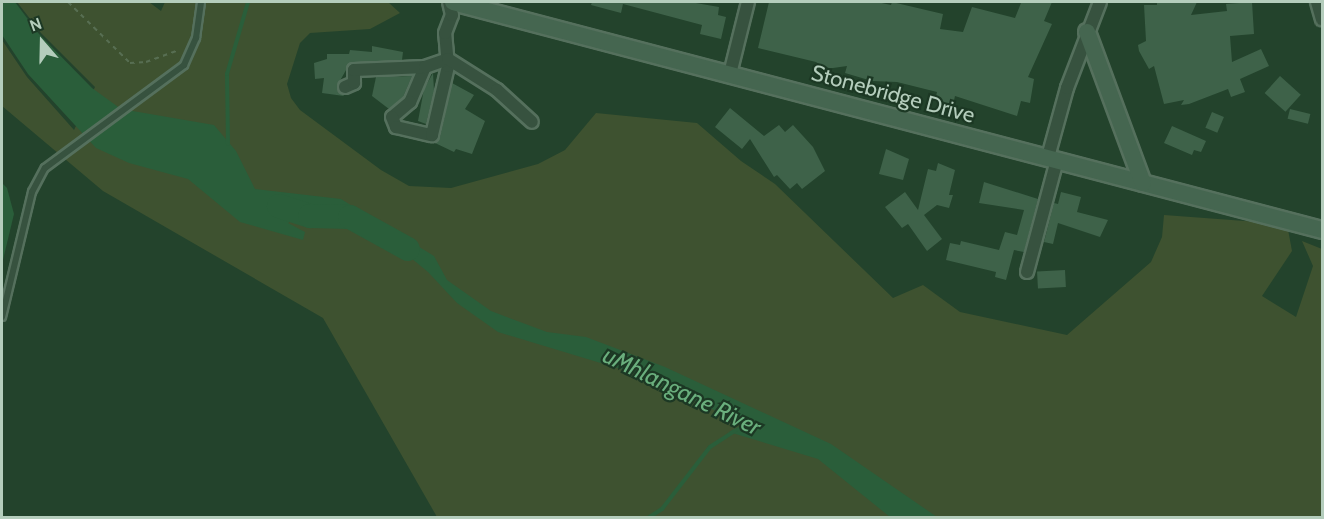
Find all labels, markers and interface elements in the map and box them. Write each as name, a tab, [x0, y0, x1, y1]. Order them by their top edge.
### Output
north arrow	[12, 12, 72, 72]
text: N	[27, 14, 44, 35]
street label: Stonebridge Drive	[808, 60, 978, 128]
water label: uMhlangane River	[598, 340, 766, 442]

